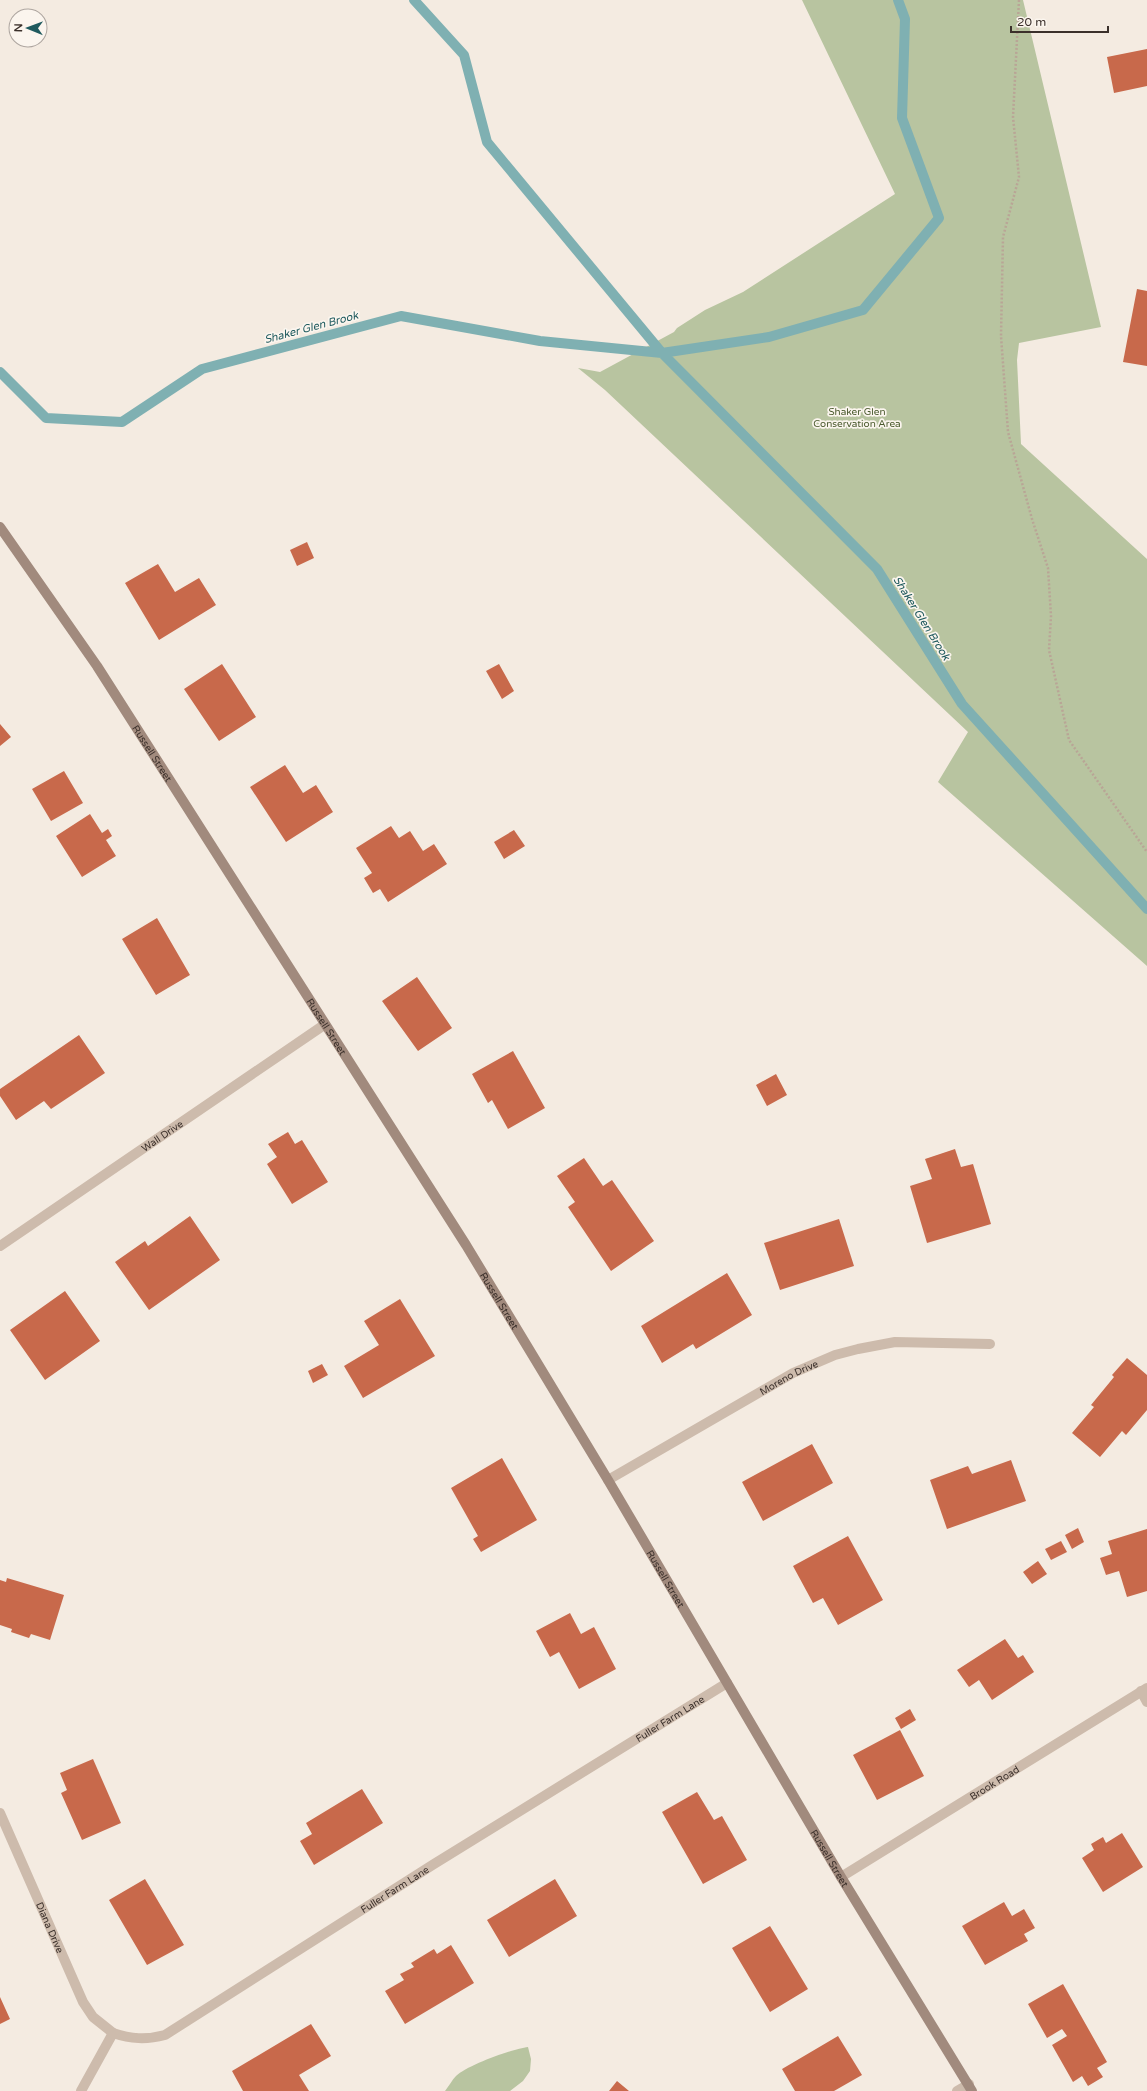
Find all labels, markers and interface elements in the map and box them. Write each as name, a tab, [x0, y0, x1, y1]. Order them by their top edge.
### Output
north arrow	[8, 8, 48, 48]
scale bar	[1011, 8, 1108, 34]
text: 20 m	[1017, 15, 1046, 29]
text: N	[12, 23, 25, 32]
water label: Shaker Glen Brook	[263, 308, 360, 346]
park label: Shaker Glen Conservation Area	[813, 406, 901, 430]
water label: Shaker Glen Brook	[890, 574, 953, 664]
street label: Russell Street	[129, 723, 174, 784]
street label: Russell Street	[303, 997, 348, 1058]
street label: Wall Drive	[139, 1118, 186, 1155]
street label: Russell Street	[477, 1270, 521, 1332]
street label: Moreno Drive	[758, 1358, 820, 1398]
street label: Russell Street	[643, 1548, 687, 1610]
street label: Fuller Farm Lane	[634, 1693, 707, 1745]
street label: Brook Road	[968, 1763, 1022, 1803]
street label: Russell Street	[807, 1828, 851, 1890]
street label: Fuller Farm Lane	[359, 1864, 432, 1916]
street label: Diana Drive	[33, 1900, 66, 1956]

